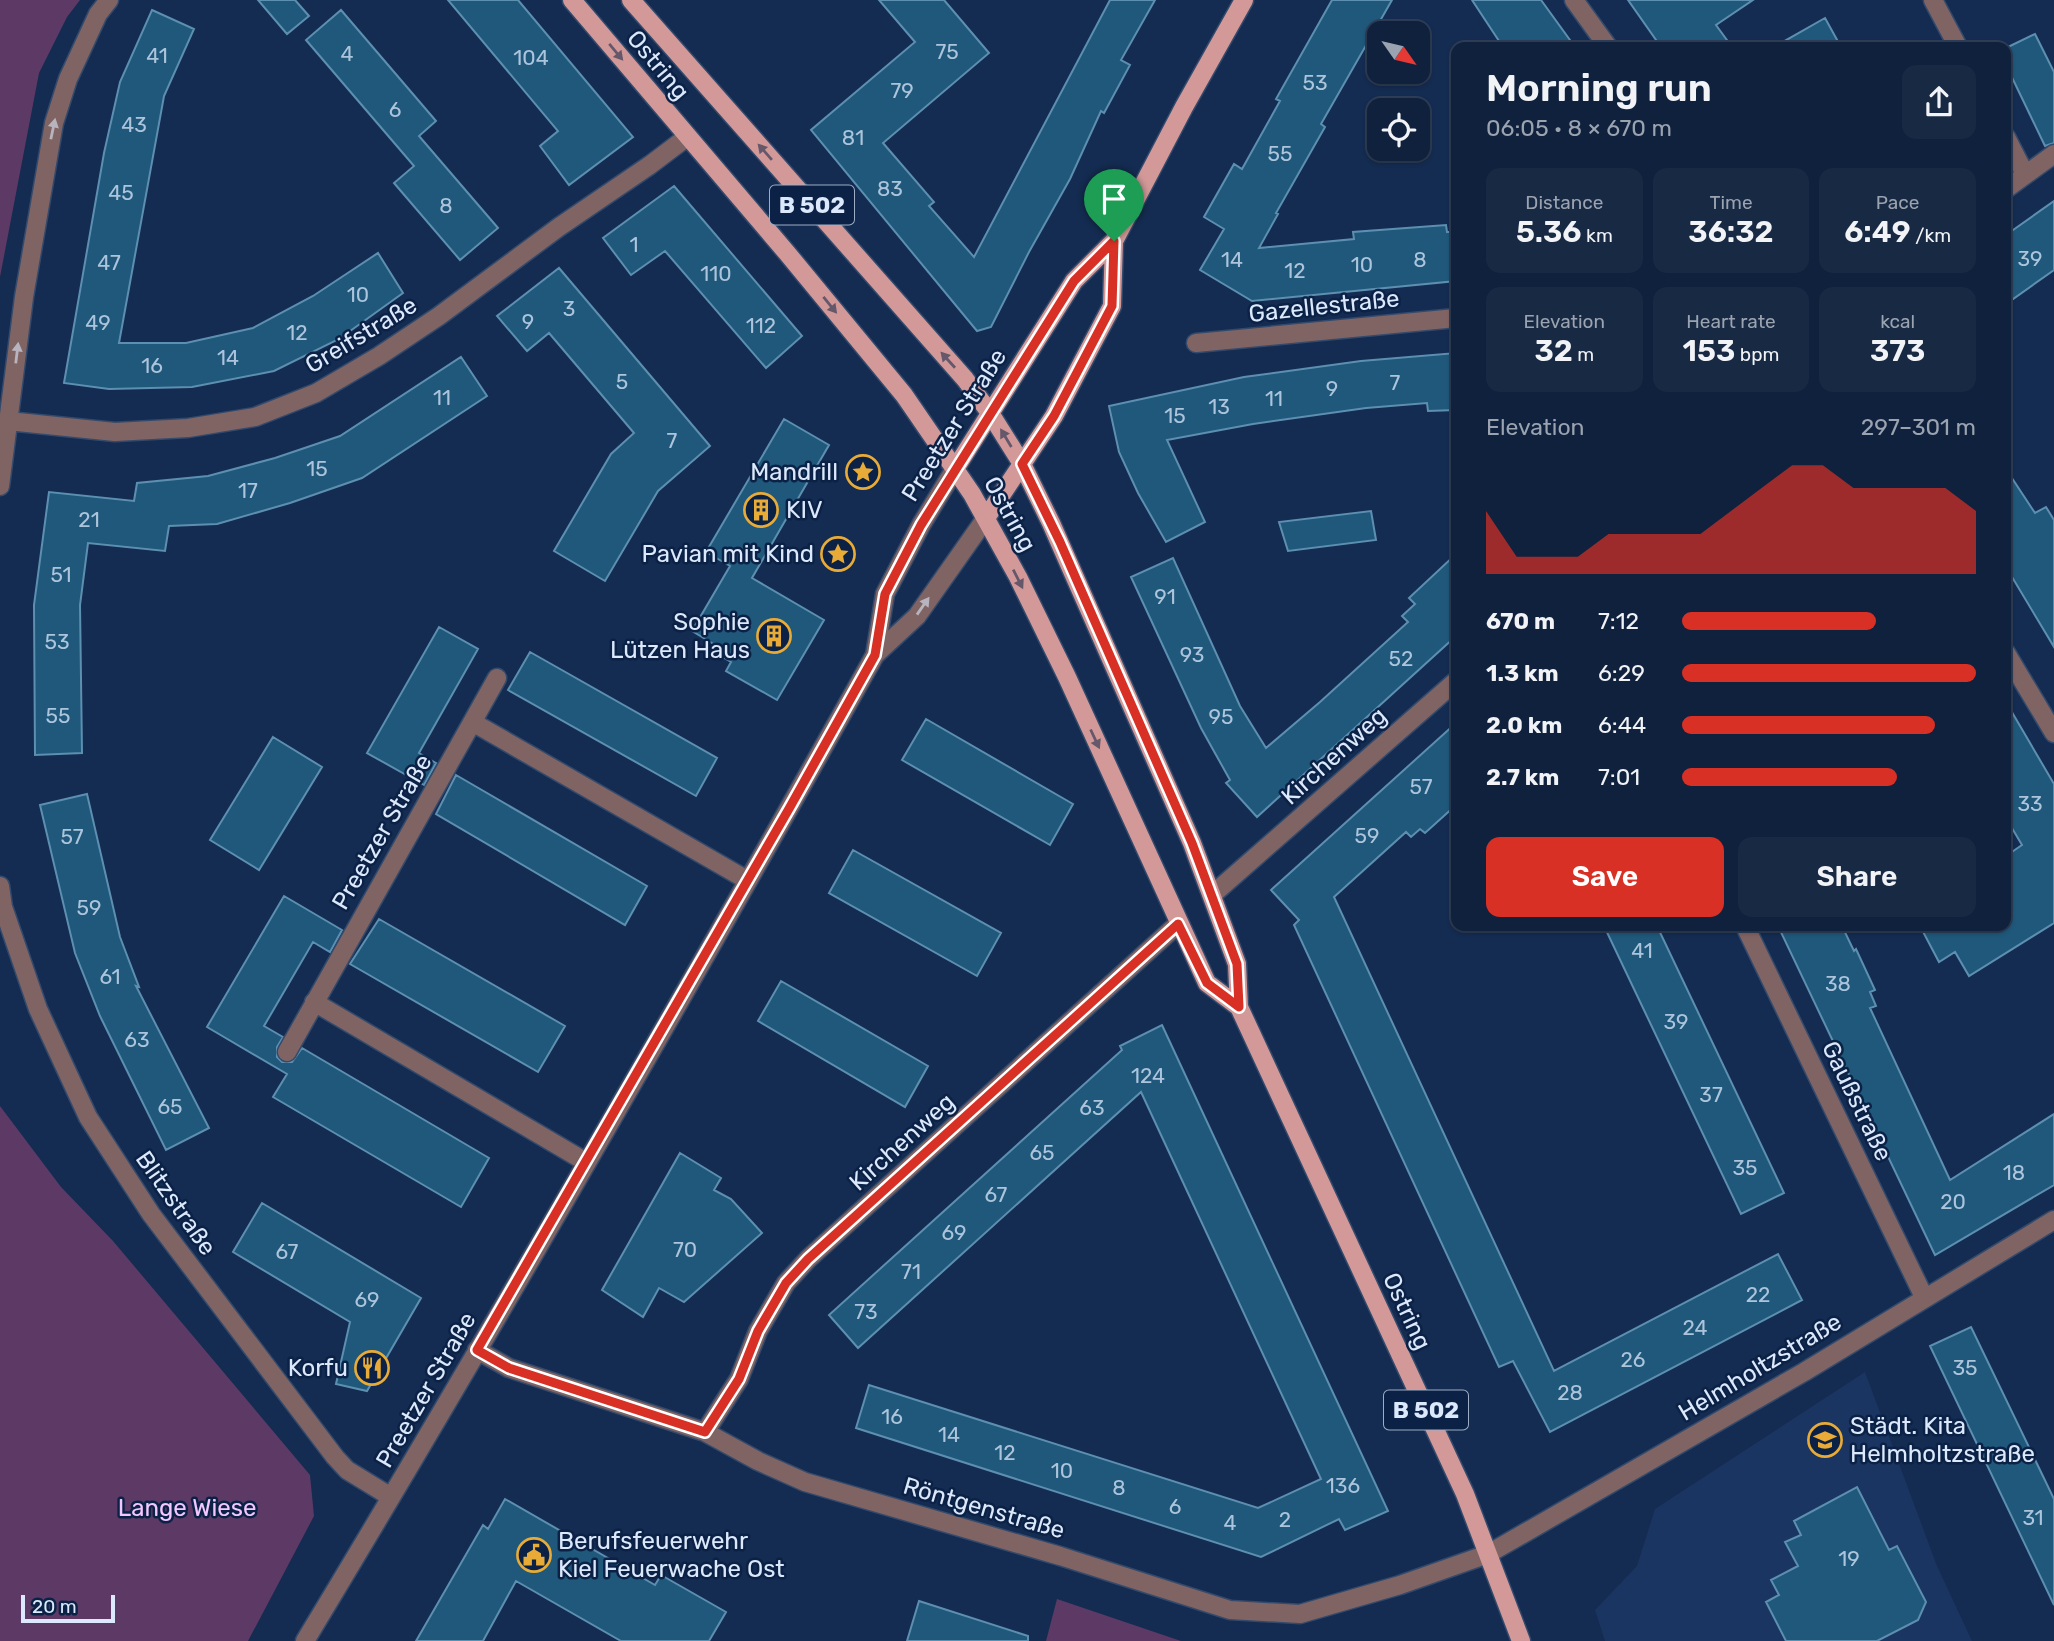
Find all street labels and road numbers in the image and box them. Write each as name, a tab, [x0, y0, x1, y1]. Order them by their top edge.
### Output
street label: Ostring	[621, 25, 695, 105]
road number: B 502	[770, 186, 854, 224]
street label: Gazellestraße	[1247, 284, 1401, 328]
street label: Greifstraße	[300, 291, 422, 379]
street label: Preetzer Straße	[896, 344, 1012, 506]
street label: Ostring	[978, 472, 1042, 556]
street label: Kirchenweg	[1276, 702, 1392, 810]
street label: Preetzer Straße	[326, 749, 438, 915]
street label: Gaußstraße	[1816, 1037, 1898, 1165]
street label: Kirchenweg	[844, 1088, 960, 1196]
street label: Blitzstraße	[130, 1146, 222, 1260]
street label: Ostring	[1377, 1268, 1437, 1354]
street label: Preetzer Straße	[370, 1307, 482, 1473]
street label: Helmholtzstraße	[1674, 1307, 1846, 1427]
road number: B 502	[1384, 1390, 1468, 1429]
street label: Röntgenstraße	[900, 1472, 1068, 1544]

